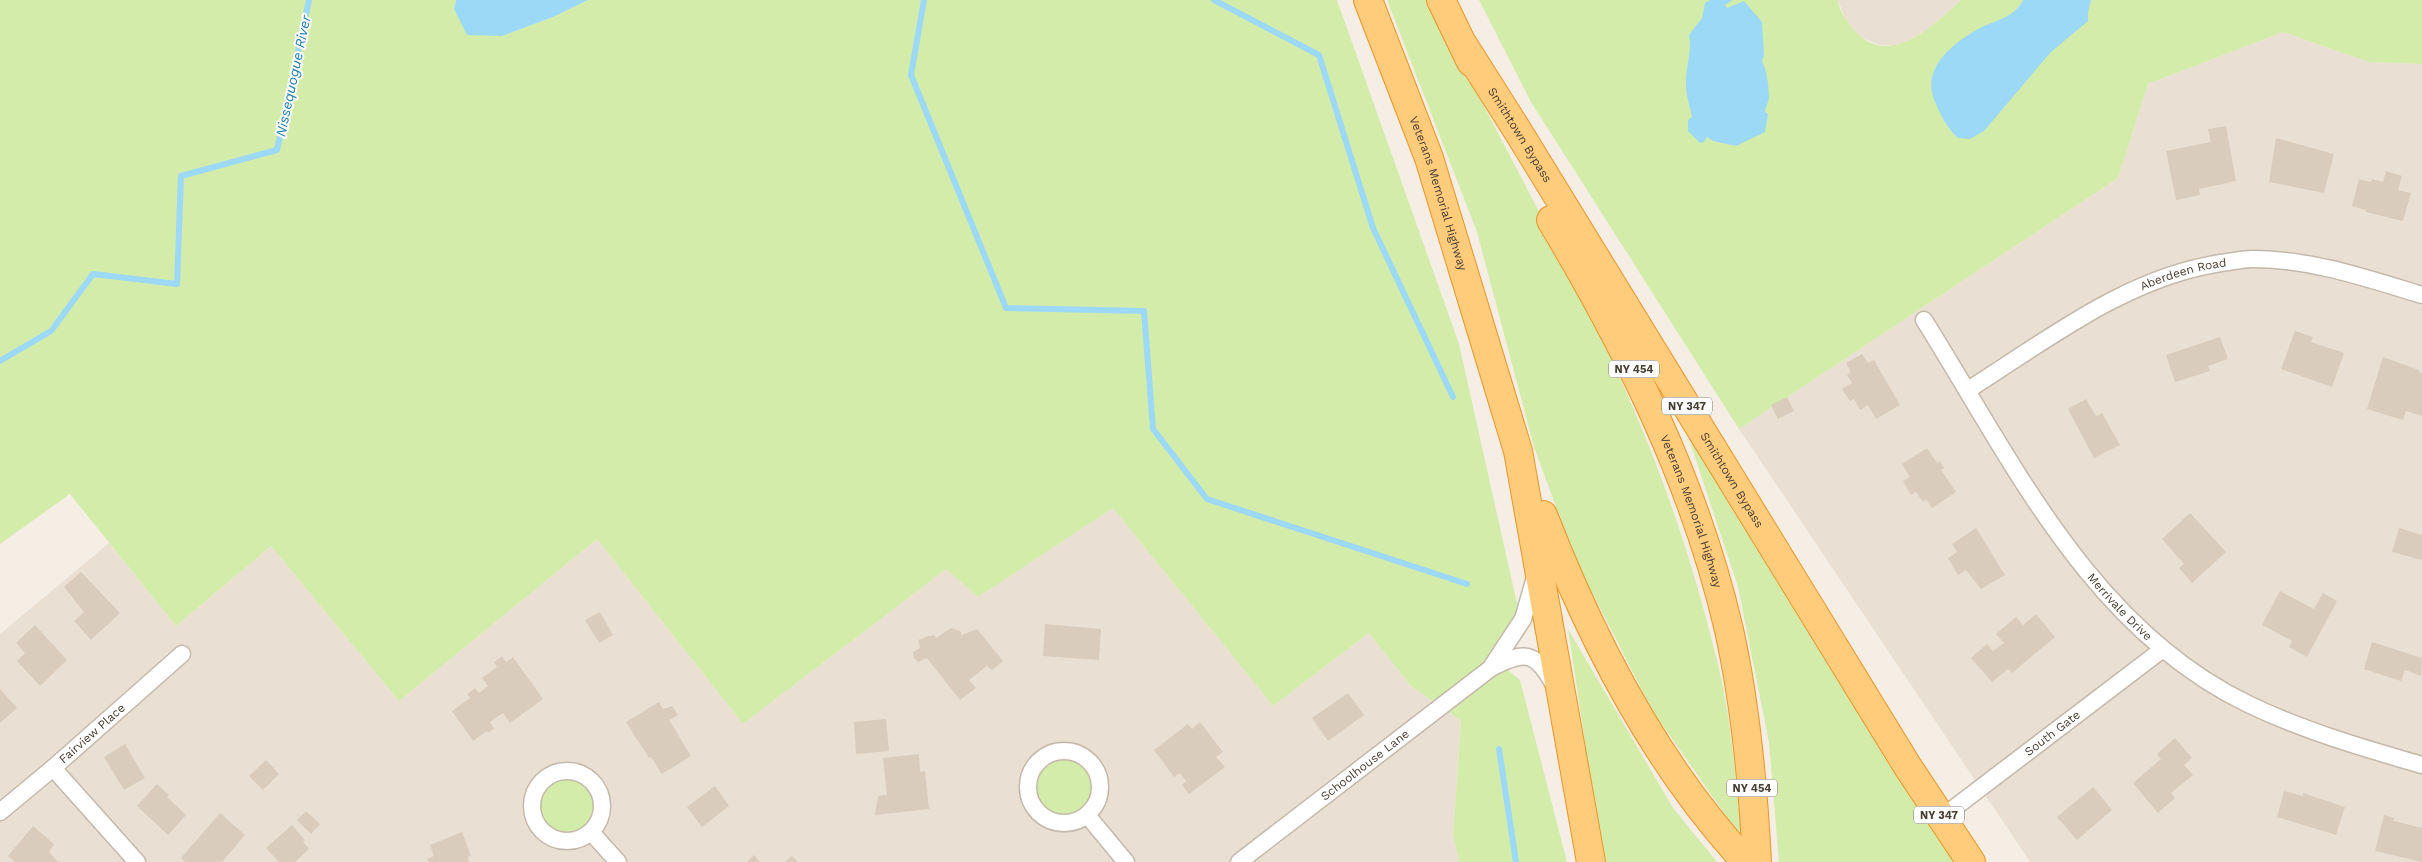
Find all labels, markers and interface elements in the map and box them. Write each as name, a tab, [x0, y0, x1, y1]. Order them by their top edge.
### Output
water label: Nissequogue River	[272, 13, 314, 138]
street label: Smithtown Bypass	[1485, 85, 1555, 185]
street label: Veterans Memorial Highway	[1407, 114, 1470, 273]
street label: Aberdeen Road	[2138, 255, 2227, 293]
road number: NY 454	[1609, 360, 1659, 378]
road number: NY 347	[1662, 398, 1712, 414]
street label: Smithtown Bypass	[1697, 430, 1766, 530]
street label: Veterans Memorial Highway	[1657, 433, 1725, 590]
street label: Merrivale Drive	[2084, 570, 2155, 643]
street label: Fairview Place	[56, 701, 128, 766]
street label: South Gate	[2022, 708, 2083, 759]
street label: Schoolhouse Lane	[1318, 727, 1412, 803]
road number: NY 454	[1727, 780, 1777, 796]
road number: NY 347	[1914, 806, 1964, 824]

